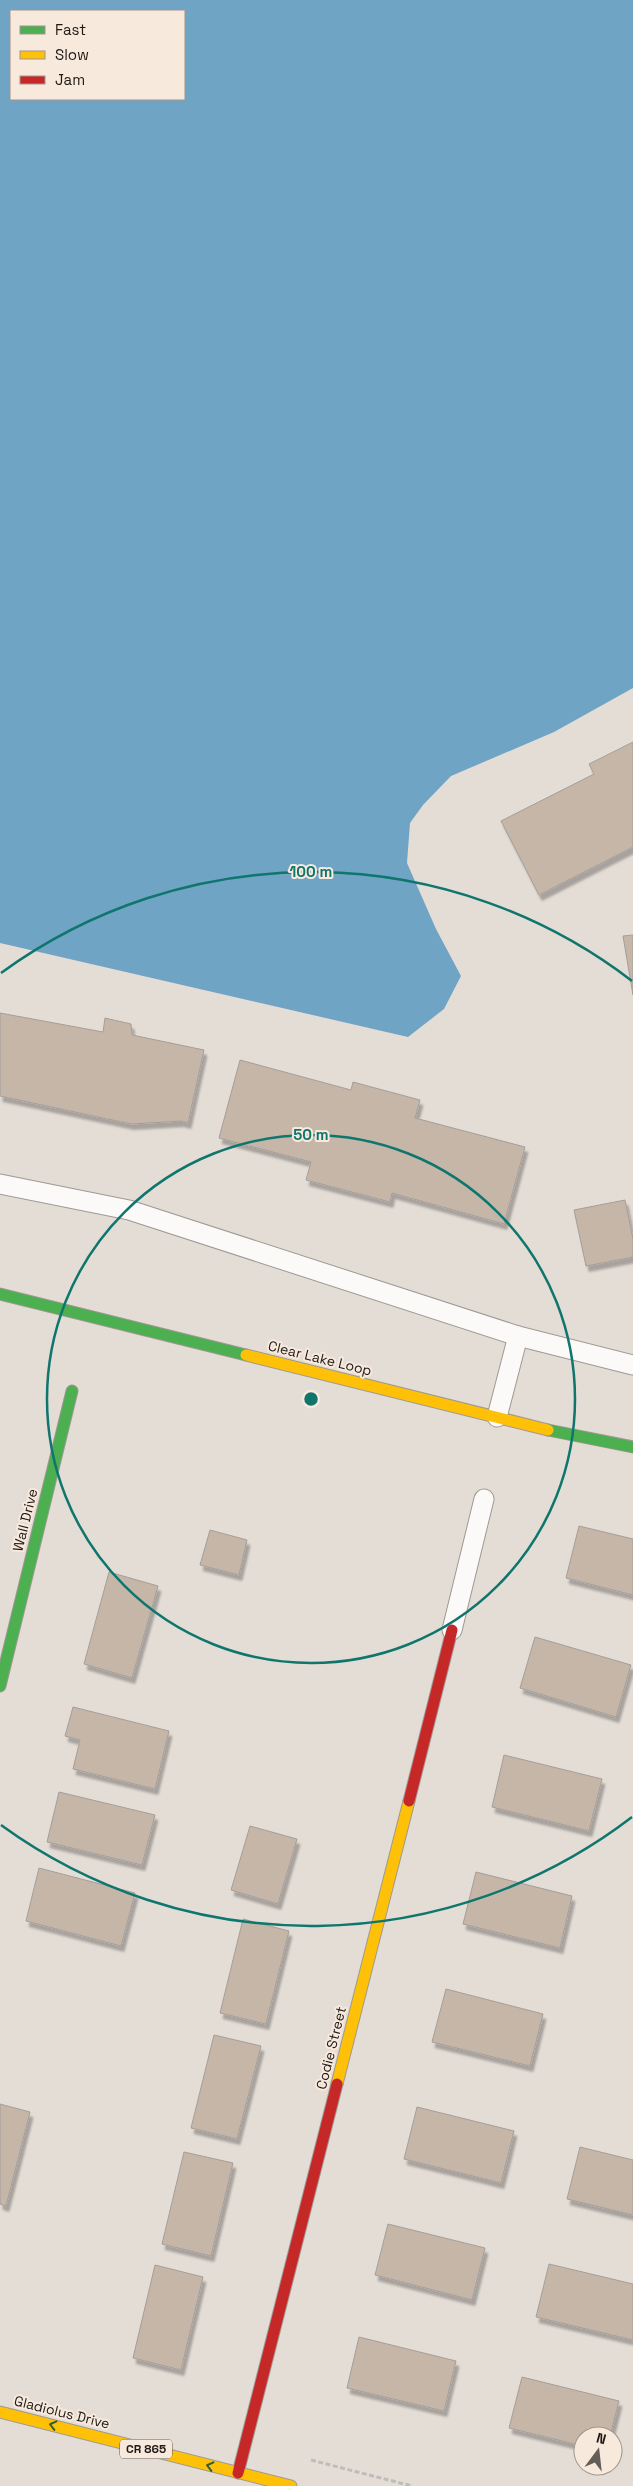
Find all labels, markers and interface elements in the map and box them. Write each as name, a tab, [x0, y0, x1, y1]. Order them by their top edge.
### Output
legend	[10, 10, 185, 100]
text: Fast	[55, 20, 86, 39]
text: Slow	[55, 45, 89, 64]
text: Jam	[55, 70, 85, 89]
text: 100 m	[290, 862, 332, 881]
text: 50 m	[293, 1125, 329, 1144]
street label: Clear Lake Loop	[266, 1336, 374, 1380]
centre of rings	[302, 1390, 320, 1408]
street label: Wall Drive	[9, 1487, 41, 1553]
street label: Codie Street	[312, 2005, 350, 2091]
street label: Gladiolus Drive	[12, 2391, 112, 2433]
one-way arrow	[48, 2420, 57, 2431]
north arrow	[573, 2426, 623, 2476]
text: N	[594, 2429, 608, 2448]
road number: CR 865	[120, 2440, 172, 2458]
one-way arrow	[207, 2461, 215, 2471]

